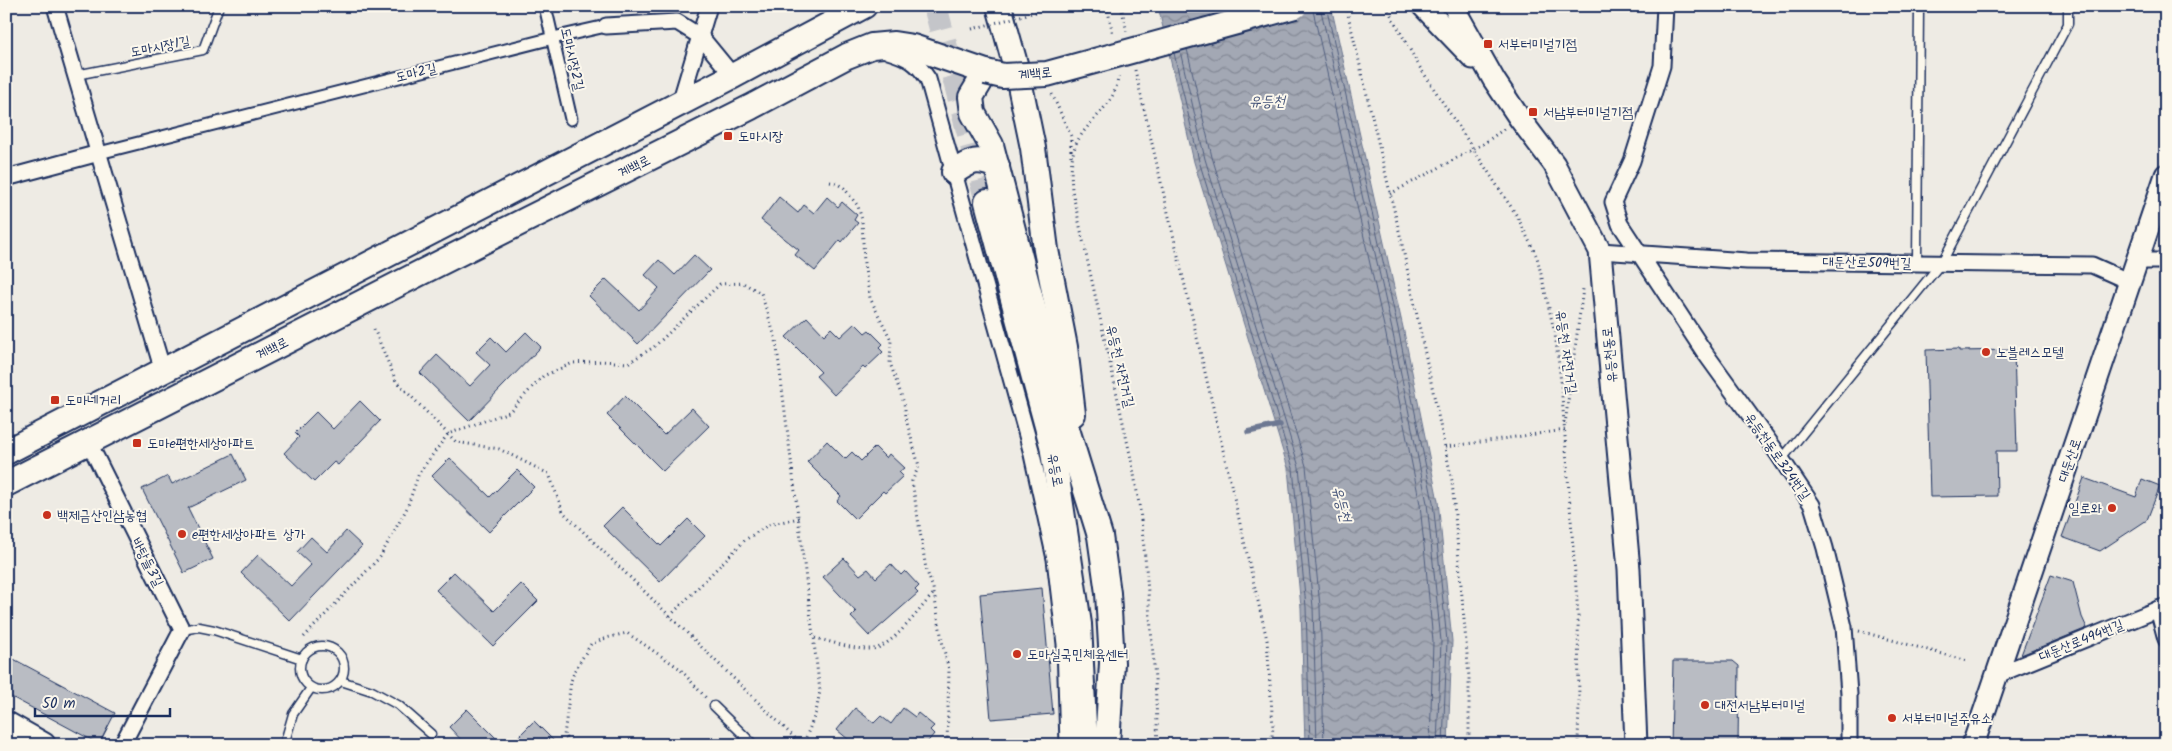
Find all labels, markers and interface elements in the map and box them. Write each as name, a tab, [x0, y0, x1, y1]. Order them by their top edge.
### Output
street label: 도마시장2길	[554, 25, 590, 94]
street label: 도마시장1길	[128, 30, 193, 64]
place label: 서부터미널기점	[1498, 34, 1577, 56]
marker: 서부터미널기점	[1482, 38, 1494, 50]
street label: 도마2길	[393, 57, 440, 89]
street label: 계백로	[1017, 61, 1053, 87]
water label: 유등천	[1249, 90, 1287, 114]
place label: 서남부터미널기점	[1543, 102, 1633, 124]
marker: 서남부터미널기점	[1527, 106, 1539, 118]
place label: 도마시장	[738, 126, 784, 148]
marker: 도마시장	[722, 130, 734, 142]
street label: 계백로	[614, 149, 655, 184]
street label: 대둔산로509번길	[1822, 251, 1912, 275]
street label: 유등천 자전거길	[1549, 309, 1583, 396]
street label: 유등천 자전거길	[1100, 323, 1140, 411]
street label: 유등천동로	[1597, 326, 1623, 384]
street label: 계백로	[252, 331, 293, 366]
place label: 노블레스모텔	[1996, 342, 2064, 364]
marker: 노블레스모텔	[1980, 346, 1992, 358]
place label: 도마네거리	[65, 390, 121, 412]
marker: 도마네거리	[49, 394, 61, 406]
street label: 유등천동로324번길	[1739, 408, 1816, 506]
place label: 도마e편한세상아파트	[147, 433, 255, 455]
street label: 대둔산로	[2052, 435, 2088, 485]
marker: 도마e편한세상아파트	[131, 437, 143, 449]
street label: 유등로	[1041, 452, 1069, 489]
water label: 유등천	[1325, 484, 1358, 527]
place label: 일로와	[2068, 498, 2102, 520]
marker: 일로와	[2106, 502, 2118, 514]
place label: 백제금산인삼농협	[57, 505, 147, 527]
marker: 백제금산인삼농협	[41, 509, 53, 521]
place label: e편한세상아파트 상가	[192, 524, 306, 546]
marker: e편한세상아파트 상가	[176, 528, 188, 540]
street label: 바탕들3길	[125, 534, 169, 592]
street label: 대둔산로494번길	[2036, 614, 2128, 668]
place label: 도마실국민체육센터	[1027, 644, 1128, 666]
marker: 도마실국민체육센터	[1011, 648, 1023, 660]
scale bar	[35, 686, 170, 718]
text: 50 m	[42, 692, 76, 716]
place label: 대전서남부터미널	[1715, 695, 1805, 717]
marker: 대전서남부터미널	[1699, 699, 1711, 711]
place label: 서부터미널주유소	[1902, 708, 1992, 730]
marker: 서부터미널주유소	[1886, 712, 1898, 724]

